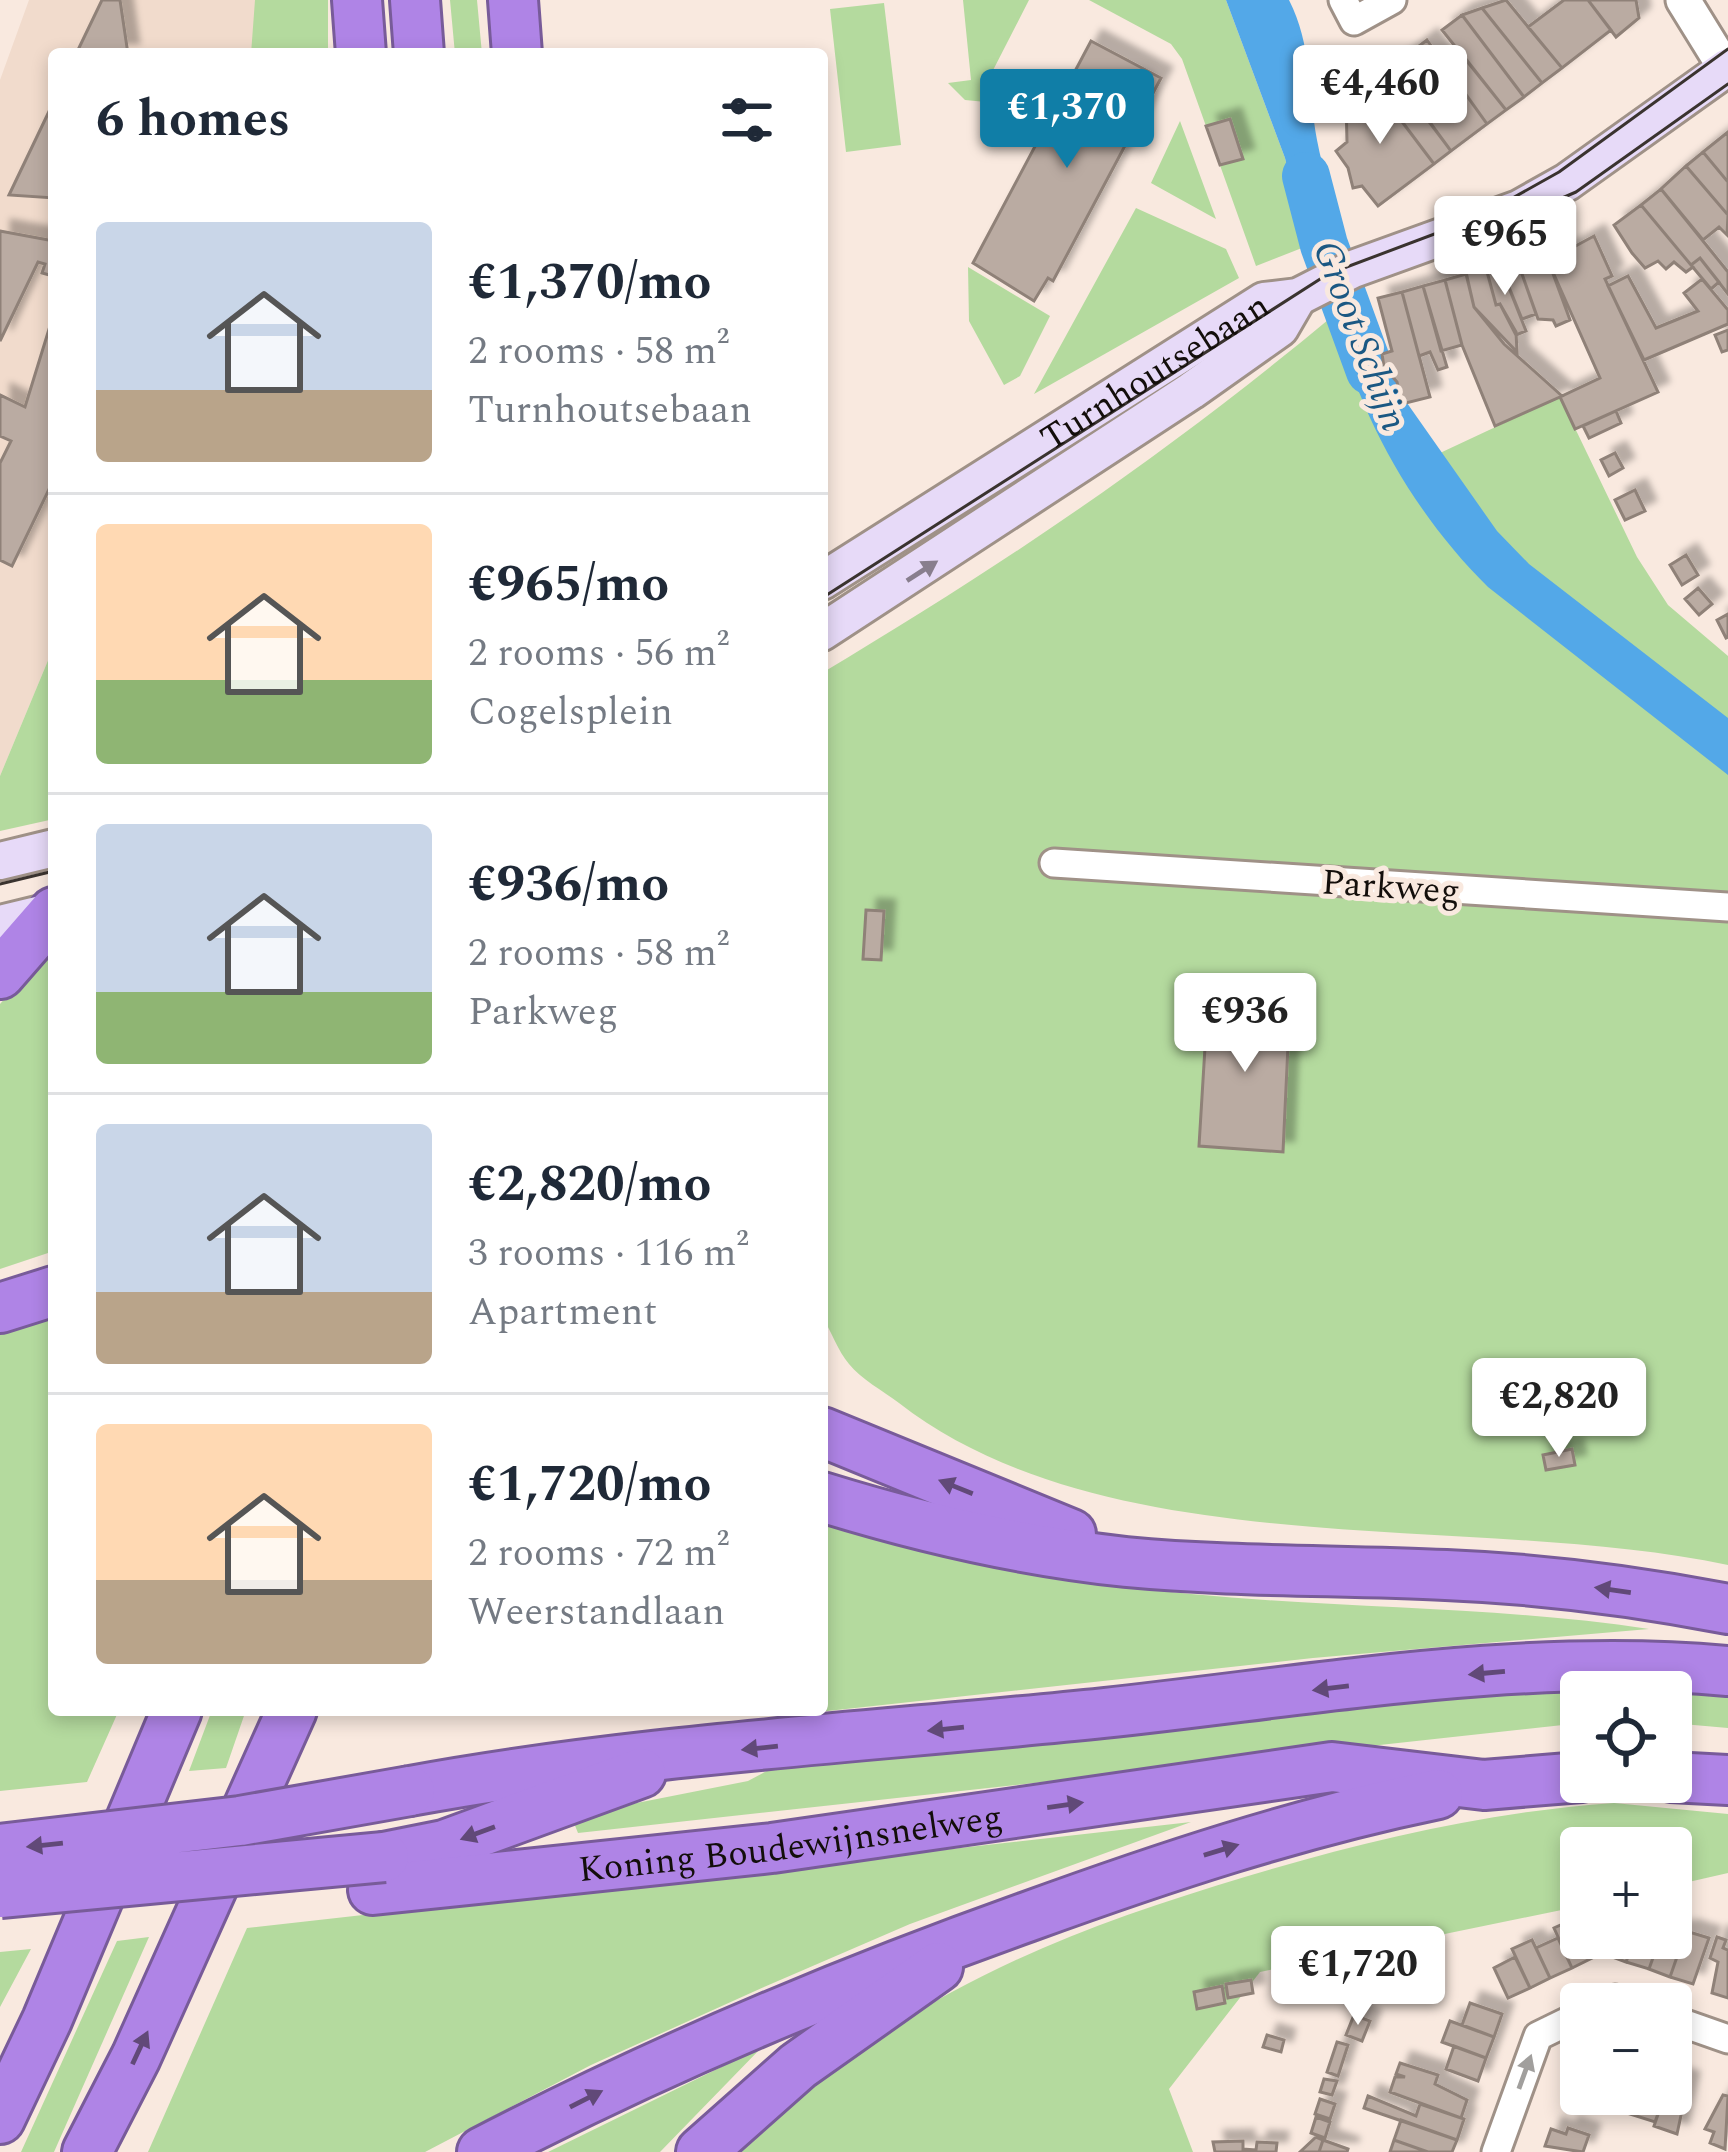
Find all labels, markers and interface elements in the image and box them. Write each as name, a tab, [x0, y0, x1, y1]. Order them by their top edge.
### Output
pin: €4,460	[1282, 45, 1478, 147]
text: €4,460	[1320, 54, 1440, 113]
pin: €1,370	[969, 69, 1165, 171]
text: €1,370	[1007, 78, 1127, 137]
text: 6 homes	[96, 81, 290, 159]
icon: filters	[714, 87, 780, 153]
pin: €965	[1434, 196, 1576, 298]
text: €965	[1461, 205, 1549, 264]
water label: Groot Schijn	[1296, 232, 1423, 440]
text: €1,370/mo	[468, 244, 711, 322]
icon: home	[192, 270, 336, 414]
street label: Turnhoutsebaan	[1030, 279, 1281, 466]
text: 2 rooms · 58 m²	[468, 322, 729, 381]
text: Turnhoutsebaan	[468, 381, 752, 440]
text: €965/mo	[468, 546, 669, 624]
one-way arrow	[905, 561, 939, 582]
icon: home	[192, 572, 336, 716]
text: 2 rooms · 56 m²	[468, 624, 729, 683]
text: Cogelsplein	[468, 683, 673, 742]
text: €936/mo	[468, 846, 669, 924]
street label: Parkweg	[1320, 855, 1462, 920]
icon: home	[192, 872, 336, 1016]
text: 2 rooms · 58 m²	[468, 924, 729, 983]
pin: €936	[1174, 973, 1316, 1075]
text: €936	[1201, 982, 1289, 1041]
text: Parkweg	[468, 983, 618, 1042]
text: €2,820/mo	[468, 1146, 711, 1224]
icon: home	[192, 1172, 336, 1316]
text: 3 rooms · 116 m²	[468, 1224, 749, 1283]
text: Apartment	[468, 1283, 657, 1342]
pin: €2,820	[1461, 1358, 1657, 1460]
text: €2,820	[1499, 1367, 1619, 1426]
text: €1,720/mo	[468, 1446, 711, 1524]
icon: home	[192, 1472, 336, 1616]
one-way arrow	[937, 1477, 973, 1496]
text: 2 rooms · 72 m²	[468, 1524, 729, 1583]
one-way arrow	[1593, 1581, 1631, 1600]
text: Weerstandlaan	[468, 1583, 725, 1642]
one-way arrow	[1468, 1664, 1505, 1683]
map controls	[1560, 1671, 1692, 2115]
button: locate	[1560, 1671, 1692, 1803]
one-way arrow	[1311, 1678, 1349, 1697]
one-way arrow	[927, 1720, 964, 1739]
one-way arrow	[741, 1739, 778, 1758]
street label: Koning Boudewijnsnelweg	[576, 1790, 1006, 1898]
one-way arrow	[1047, 1796, 1084, 1815]
one-way arrow	[459, 1825, 495, 1843]
button: +	[1560, 1827, 1692, 1959]
one-way arrow	[26, 1835, 63, 1854]
one-way arrow	[1203, 1840, 1240, 1858]
pin: €1,720	[1260, 1926, 1456, 2028]
text: €1,720	[1298, 1935, 1418, 1994]
button: −	[1560, 1983, 1692, 2115]
one-way arrow	[130, 2030, 150, 2065]
one-way arrow	[1517, 2053, 1535, 2089]
one-way arrow	[569, 2089, 603, 2109]

